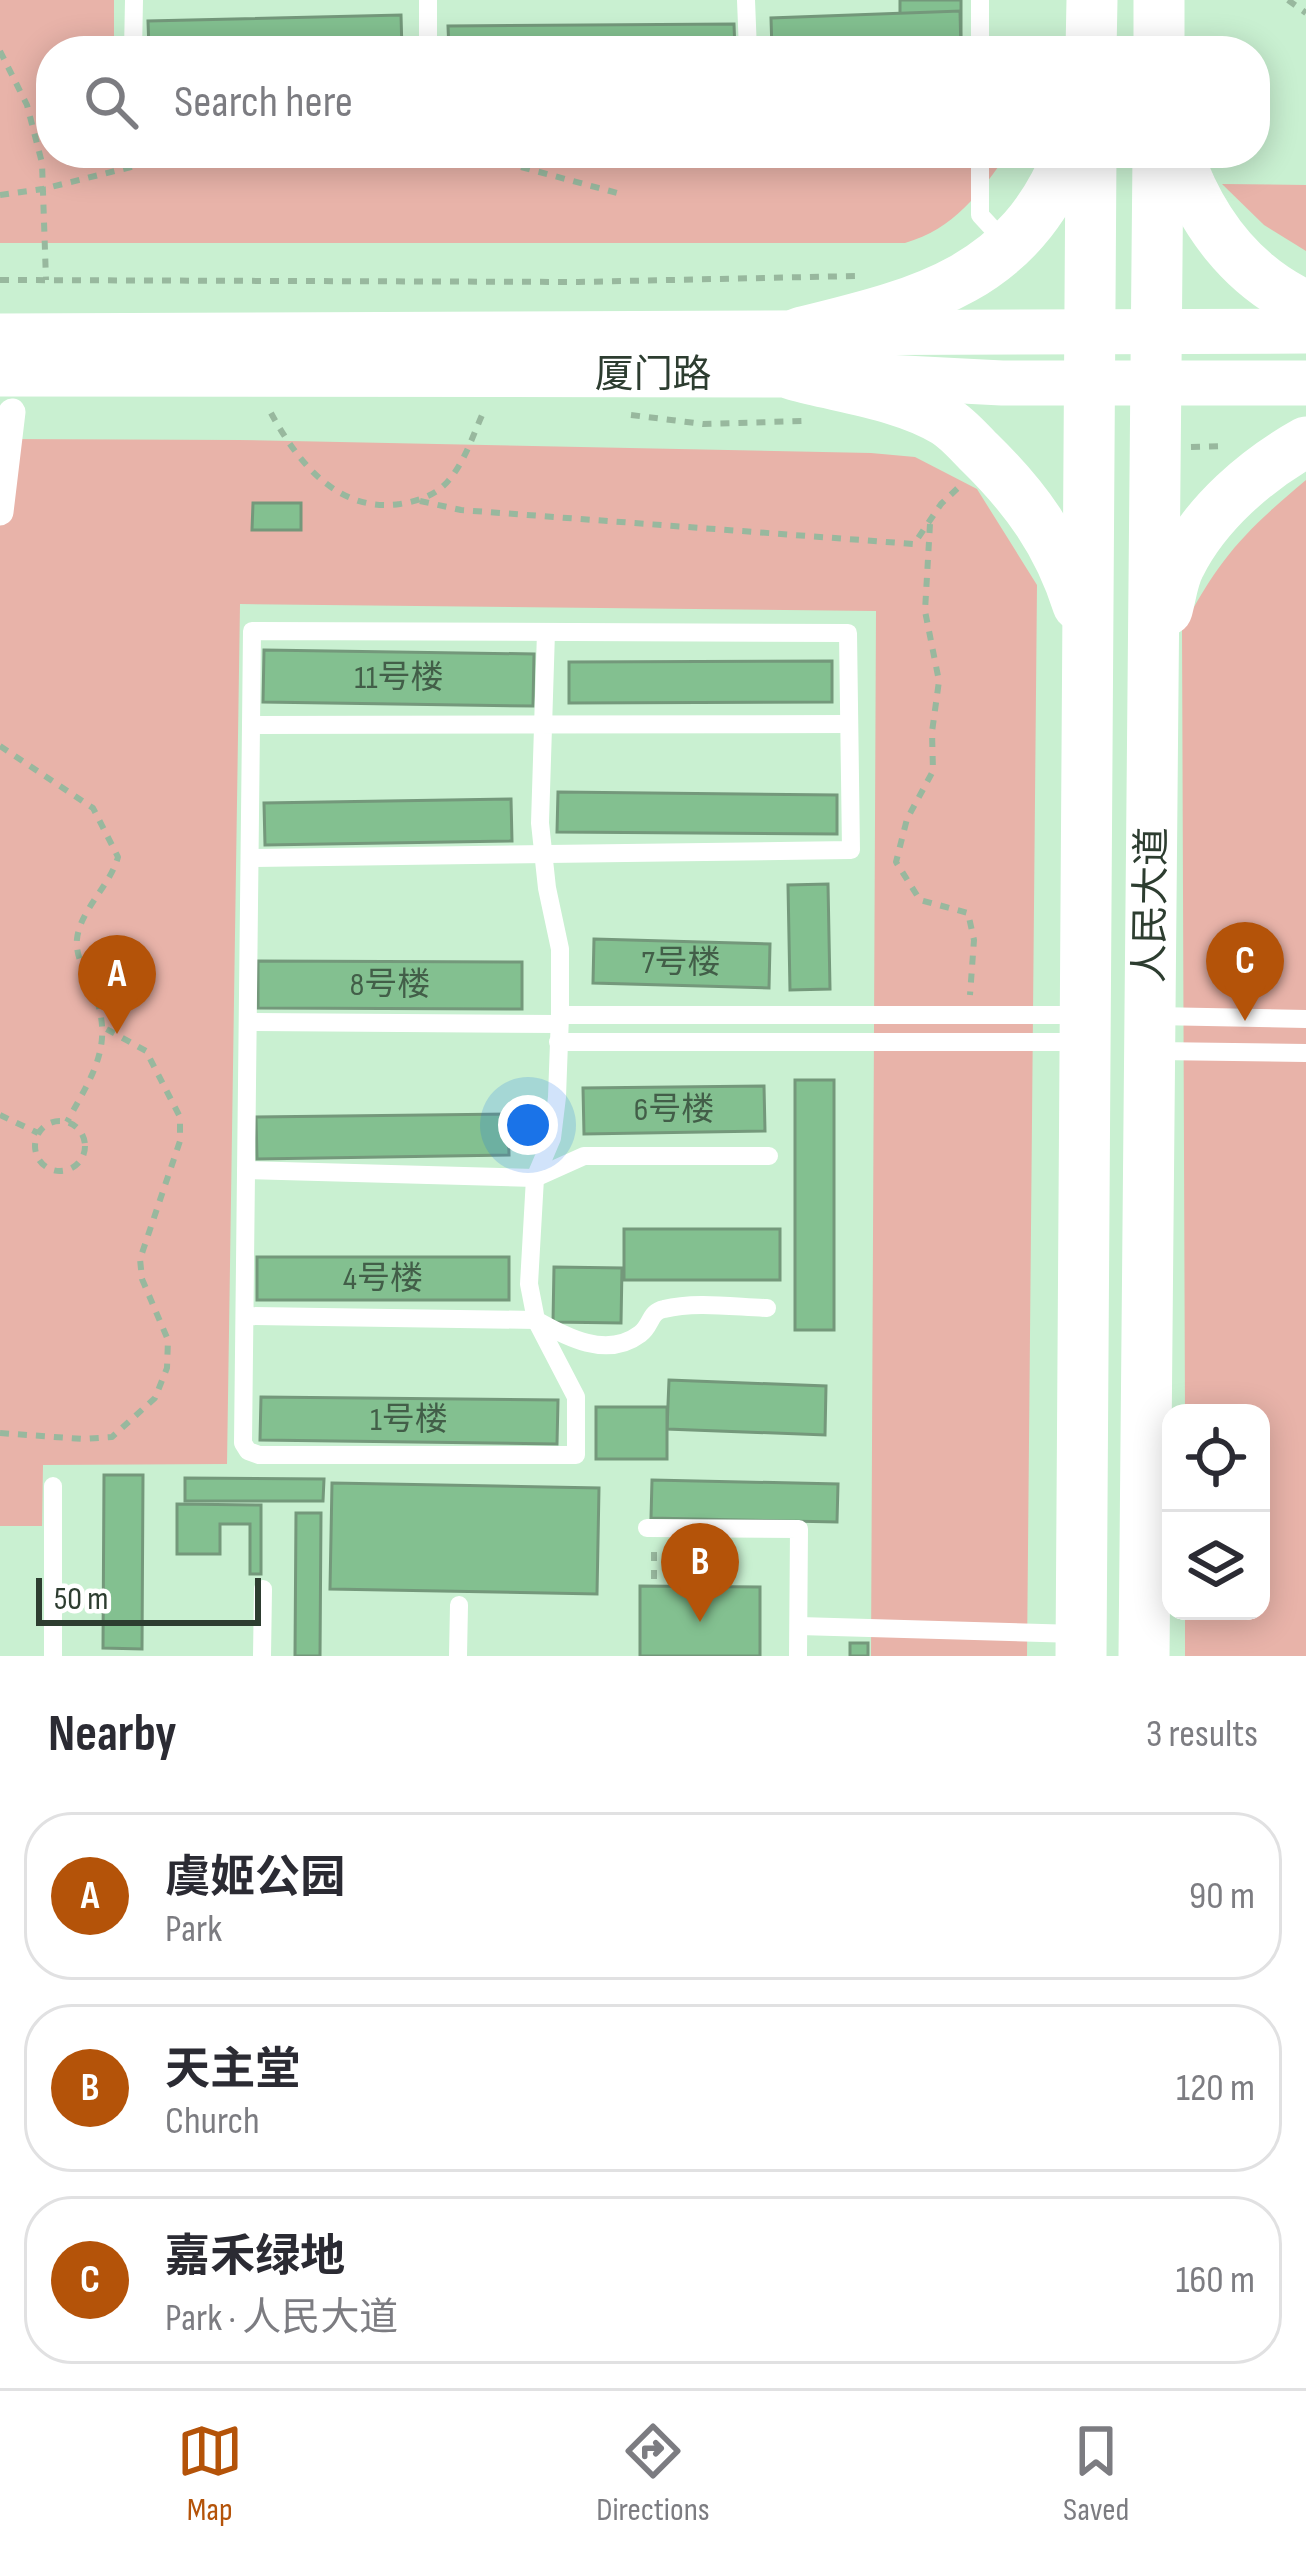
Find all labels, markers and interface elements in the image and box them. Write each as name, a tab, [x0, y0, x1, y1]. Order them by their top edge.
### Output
search box	[36, 36, 1270, 168]
icon: search	[78, 69, 144, 135]
text: Search here	[174, 75, 353, 130]
street label: 厦门路	[594, 352, 712, 399]
house number: 11号楼	[354, 658, 444, 698]
street label: 人民大道	[1127, 827, 1177, 983]
pin: C	[1206, 922, 1284, 1021]
pin: A	[78, 935, 156, 1034]
house number: 7号楼	[641, 943, 721, 983]
house number: 8号楼	[350, 965, 430, 1005]
house number: 6号楼	[634, 1090, 714, 1130]
your location	[498, 1095, 558, 1155]
house number: 4号楼	[343, 1259, 423, 1299]
house number: 1号楼	[370, 1400, 448, 1440]
map controls	[1162, 1404, 1270, 1620]
button: locate	[1162, 1404, 1270, 1512]
button: layers	[1162, 1512, 1270, 1620]
pin: B	[661, 1523, 739, 1622]
scale bar	[36, 1572, 261, 1625]
text: 50 m	[54, 1579, 108, 1619]
text: Nearby	[48, 1704, 177, 1765]
text: 3 results	[1146, 1711, 1258, 1758]
text: 虞姬公园	[165, 1851, 345, 1906]
text: A	[81, 1873, 99, 1920]
text: 90 m	[1189, 1873, 1255, 1920]
text: Park	[165, 1906, 222, 1953]
text: 天主堂	[165, 2043, 300, 2098]
text: B	[81, 2065, 99, 2112]
text: 120 m	[1176, 2065, 1255, 2112]
text: Church	[165, 2098, 260, 2145]
text: 嘉禾绿地	[165, 2230, 345, 2285]
text: C	[80, 2257, 100, 2304]
text: 160 m	[1176, 2257, 1255, 2304]
text: Park · 人民大道	[165, 2295, 398, 2342]
tab: Map	[177, 2418, 243, 2530]
tab: Directions	[596, 2418, 710, 2530]
tab: Saved	[1063, 2418, 1129, 2530]

